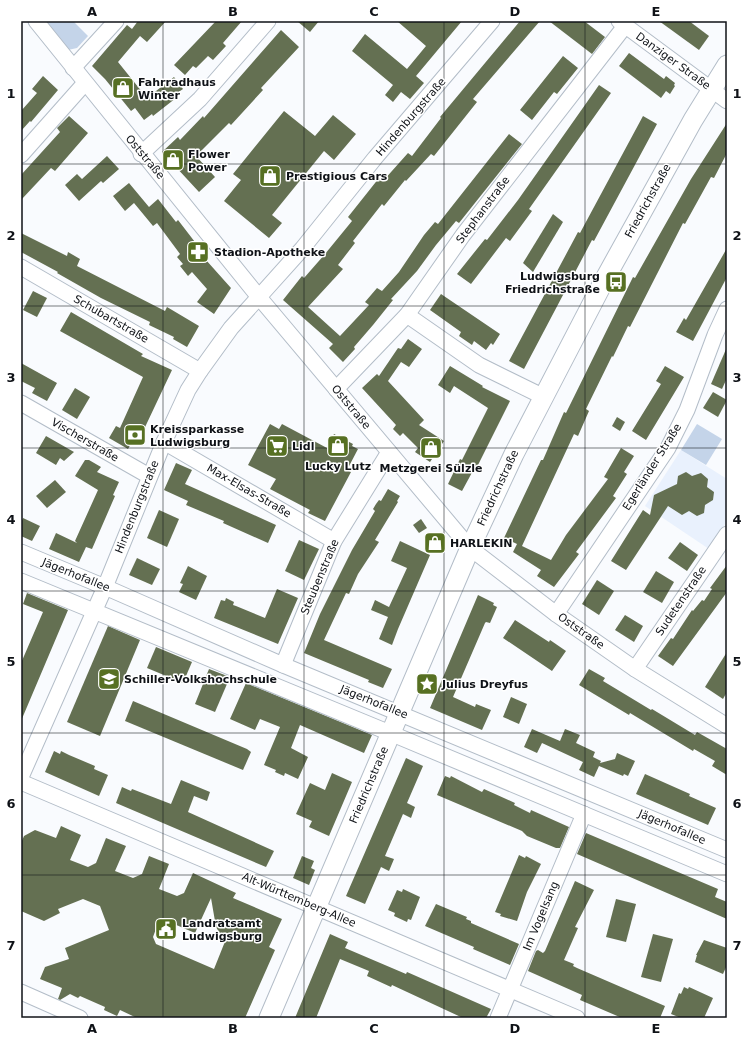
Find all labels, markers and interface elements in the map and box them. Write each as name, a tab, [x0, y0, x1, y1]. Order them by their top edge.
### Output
text: A	[87, 4, 97, 19]
text: B	[228, 4, 238, 19]
text: C	[369, 4, 379, 19]
text: D	[510, 4, 521, 19]
text: E	[652, 4, 660, 19]
street label: Danziger Straße	[633, 30, 713, 93]
shop icon: Fahrradhaus Winter	[110, 75, 136, 101]
street label: Hindenburgstraße	[374, 75, 449, 159]
place label: Fahrradhaus Winter	[138, 76, 216, 102]
text: 1	[6, 86, 16, 101]
text: 1	[732, 86, 742, 101]
street label: Oststraße	[123, 132, 167, 182]
shop icon: Flower Power	[160, 147, 186, 173]
place label: Flower Power	[188, 148, 230, 174]
street label: Friedrichstraße	[622, 162, 674, 240]
shop icon: Prestigious Cars	[257, 163, 283, 189]
place label: Prestigious Cars	[286, 170, 388, 183]
street label: Stephanstraße	[454, 174, 513, 246]
text: 2	[6, 228, 16, 243]
text: 2	[732, 228, 742, 243]
pharmacy icon: Stadion-Apotheke	[185, 239, 211, 265]
place label: Stadion-Apotheke	[214, 246, 325, 259]
bus stop icon: Ludwigsburg Friedrichstraße	[603, 269, 629, 295]
place label: Ludwigsburg Friedrichstraße	[505, 270, 600, 296]
street label: Schubartstraße	[71, 292, 151, 346]
text: 3	[6, 370, 16, 385]
text: 3	[732, 370, 742, 385]
street label: Oststraße	[329, 382, 373, 432]
street label: Vischerstraße	[49, 416, 121, 465]
street label: Egerländer Straße	[620, 421, 684, 513]
bank icon: Kreissparkasse Ludwigsburg	[122, 422, 148, 448]
place label: Kreissparkasse Ludwigsburg	[150, 423, 244, 449]
supermarket icon: Lidl	[264, 433, 290, 459]
shop icon: Lucky Lutz	[325, 433, 351, 459]
shop icon: Metzgerei Sülzle	[418, 435, 444, 461]
place label: Lidl	[292, 440, 314, 453]
street label: Friedrichstraße	[475, 448, 521, 528]
street label: Hindenburgstraße	[112, 458, 162, 555]
place label: Lucky Lutz	[305, 460, 371, 473]
street label: Max-Elsas-Straße	[205, 462, 294, 521]
place label: Metzgerei Sülzle	[379, 462, 483, 475]
text: 4	[6, 512, 16, 527]
text: 4	[732, 512, 742, 527]
shop icon: HARLEKIN	[422, 530, 448, 556]
street label: Steubenstraße	[298, 537, 342, 617]
place label: HARLEKIN	[450, 537, 513, 550]
street label: Jägerhofallee	[39, 555, 112, 595]
street label: Sudetenstraße	[653, 564, 709, 638]
street label: Oststraße	[555, 610, 607, 652]
text: 5	[6, 654, 16, 669]
text: 5	[732, 654, 742, 669]
school or university icon: Schiller-Volkshochschule	[96, 666, 122, 692]
place icon: Julius Dreyfus	[414, 671, 440, 697]
place label: Schiller-Volkshochschule	[124, 673, 277, 686]
place label: Julius Dreyfus	[441, 678, 528, 691]
street label: Jägerhofallee	[337, 682, 410, 722]
street label: Friedrichstraße	[347, 744, 391, 825]
text: 6	[6, 796, 16, 811]
text: 6	[732, 796, 742, 811]
street label: Jägerhofallee	[635, 807, 708, 847]
street label: Alt-Württemberg-Allee	[240, 870, 358, 930]
street label: Im Vogelsang	[521, 879, 561, 953]
public building icon: Landratsamt Ludwigsburg	[153, 916, 179, 942]
place label: Landratsamt Ludwigsburg	[182, 917, 262, 943]
text: 7	[6, 938, 16, 953]
text: 7	[732, 938, 742, 953]
text: A	[87, 1021, 97, 1036]
text: B	[228, 1021, 238, 1036]
text: C	[369, 1021, 379, 1036]
text: D	[510, 1021, 521, 1036]
text: E	[652, 1021, 660, 1036]

